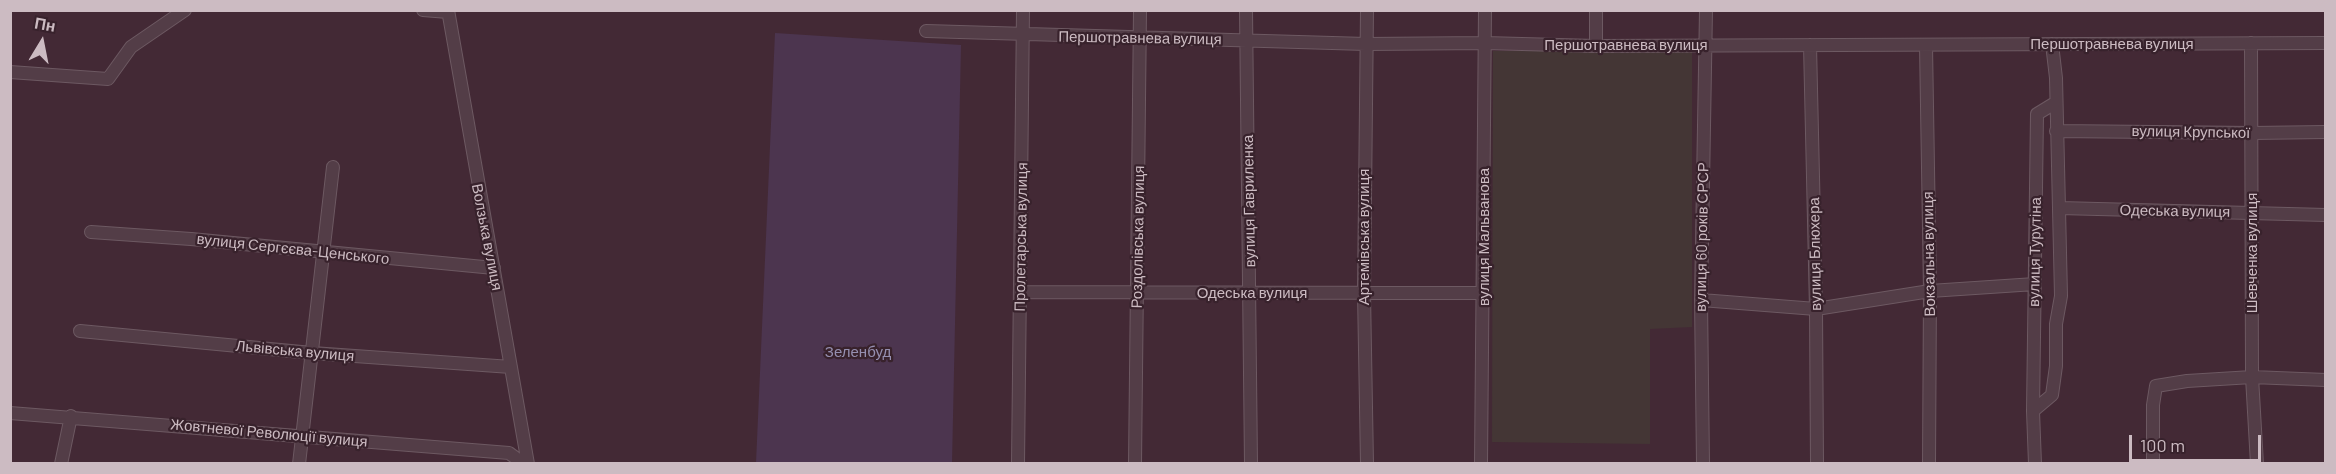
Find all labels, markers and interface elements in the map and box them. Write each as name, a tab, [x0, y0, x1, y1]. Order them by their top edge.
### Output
north arrow	[12, 12, 72, 72]
text: Пн	[33, 13, 57, 35]
street label: Першотравнева вулиця	[1058, 28, 1222, 48]
street label: Першотравнева вулиця	[2030, 35, 2194, 53]
street label: Першотравнева вулиця	[1544, 36, 1708, 54]
street label: вулиця Крупської	[2131, 122, 2251, 142]
street label: вулиця Гавриленка	[1239, 135, 1259, 267]
street label: Пролетарська вулиця	[1011, 162, 1031, 312]
street label: вулиця 60 років СРСР	[1692, 162, 1712, 312]
street label: Роздолівська вулиця	[1128, 165, 1148, 309]
street label: вулиця Мальванова	[1475, 168, 1493, 306]
street label: Артемівська вулиця	[1355, 169, 1373, 305]
street label: Волзька вулиця	[468, 182, 506, 292]
street label: Вокзальна вулиця	[1919, 191, 1939, 317]
street label: Шевченка вулиця	[2243, 193, 2261, 313]
street label: вулиця Блюхера	[1805, 197, 1825, 311]
street label: вулиця Турутіна	[2025, 197, 2045, 307]
street label: Одеська вулиця	[2120, 201, 2230, 221]
street label: вулиця Сергєєва-Ценського	[196, 230, 390, 268]
street label: Одеська вулиця	[1197, 284, 1307, 302]
street label: Львівська вулиця	[235, 337, 355, 365]
park label: Зеленбуд	[825, 343, 891, 361]
street label: Жовтневої Революції вулиця	[170, 415, 368, 451]
scale bar	[2132, 423, 2264, 461]
text: 100 m	[2140, 434, 2185, 456]

